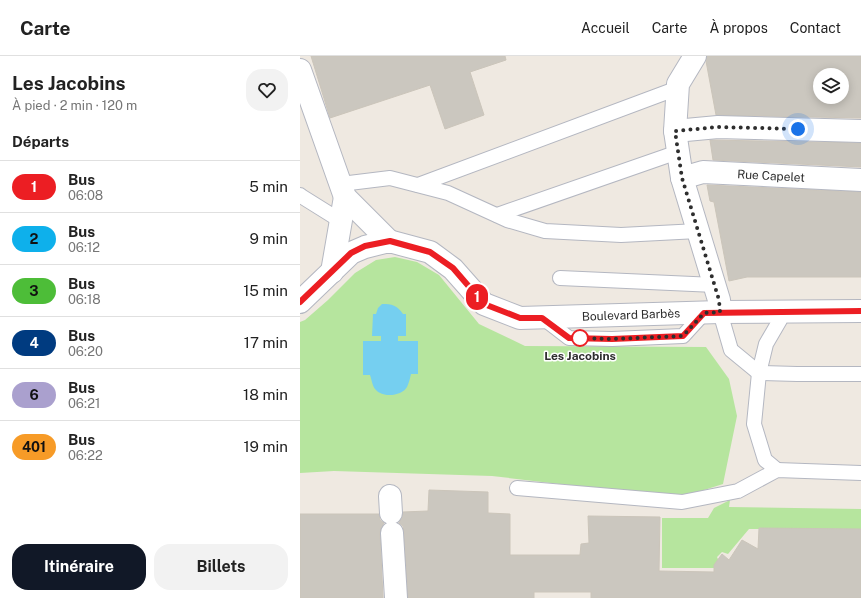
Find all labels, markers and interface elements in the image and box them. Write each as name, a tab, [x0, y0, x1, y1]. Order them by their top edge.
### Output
text: Carte	[20, 17, 70, 39]
text: Accueil	[581, 20, 630, 36]
text: Carte	[652, 20, 688, 36]
text: À propos	[710, 20, 768, 36]
text: Contact	[790, 20, 841, 36]
map controls	[813, 68, 849, 104]
button: layers	[813, 68, 849, 104]
button: heart	[246, 69, 288, 111]
text: Les Jacobins	[12, 72, 125, 94]
text: À pied · 2 min · 120 m	[12, 98, 137, 113]
your location	[788, 119, 808, 139]
text: Départs	[12, 133, 69, 150]
street label: Rue Capelet	[737, 167, 806, 185]
text: Bus	[68, 171, 95, 188]
text: 5 min	[249, 178, 288, 195]
text: 1	[31, 179, 37, 195]
text: 06:08	[68, 188, 103, 203]
text: Bus	[68, 223, 95, 240]
text: 9 min	[250, 230, 288, 247]
text: 2	[30, 231, 38, 247]
text: 06:12	[68, 240, 100, 255]
text: Bus	[68, 275, 95, 292]
text: 15 min	[243, 282, 288, 299]
text: 3	[29, 283, 39, 299]
line badge: 1	[464, 284, 490, 310]
text: 1	[474, 289, 480, 305]
text: 06:18	[68, 292, 101, 307]
street label: Boulevard Barbès	[582, 306, 680, 324]
text: Bus	[68, 327, 95, 344]
marker: Les Jacobins	[571, 329, 589, 347]
text: 17 min	[244, 334, 288, 351]
text: 4	[29, 335, 39, 351]
text: 06:20	[68, 344, 103, 359]
place label: Les Jacobins	[544, 349, 616, 363]
text: Bus	[68, 379, 95, 396]
text: 18 min	[243, 386, 288, 403]
text: 6	[29, 387, 39, 403]
text: 06:21	[68, 396, 100, 411]
text: Bus	[68, 431, 95, 448]
text: 19 min	[243, 438, 288, 455]
text: 401	[22, 439, 46, 455]
text: 06:22	[68, 448, 103, 463]
button: Itinéraire	[12, 544, 146, 590]
button: Billets	[154, 544, 288, 590]

